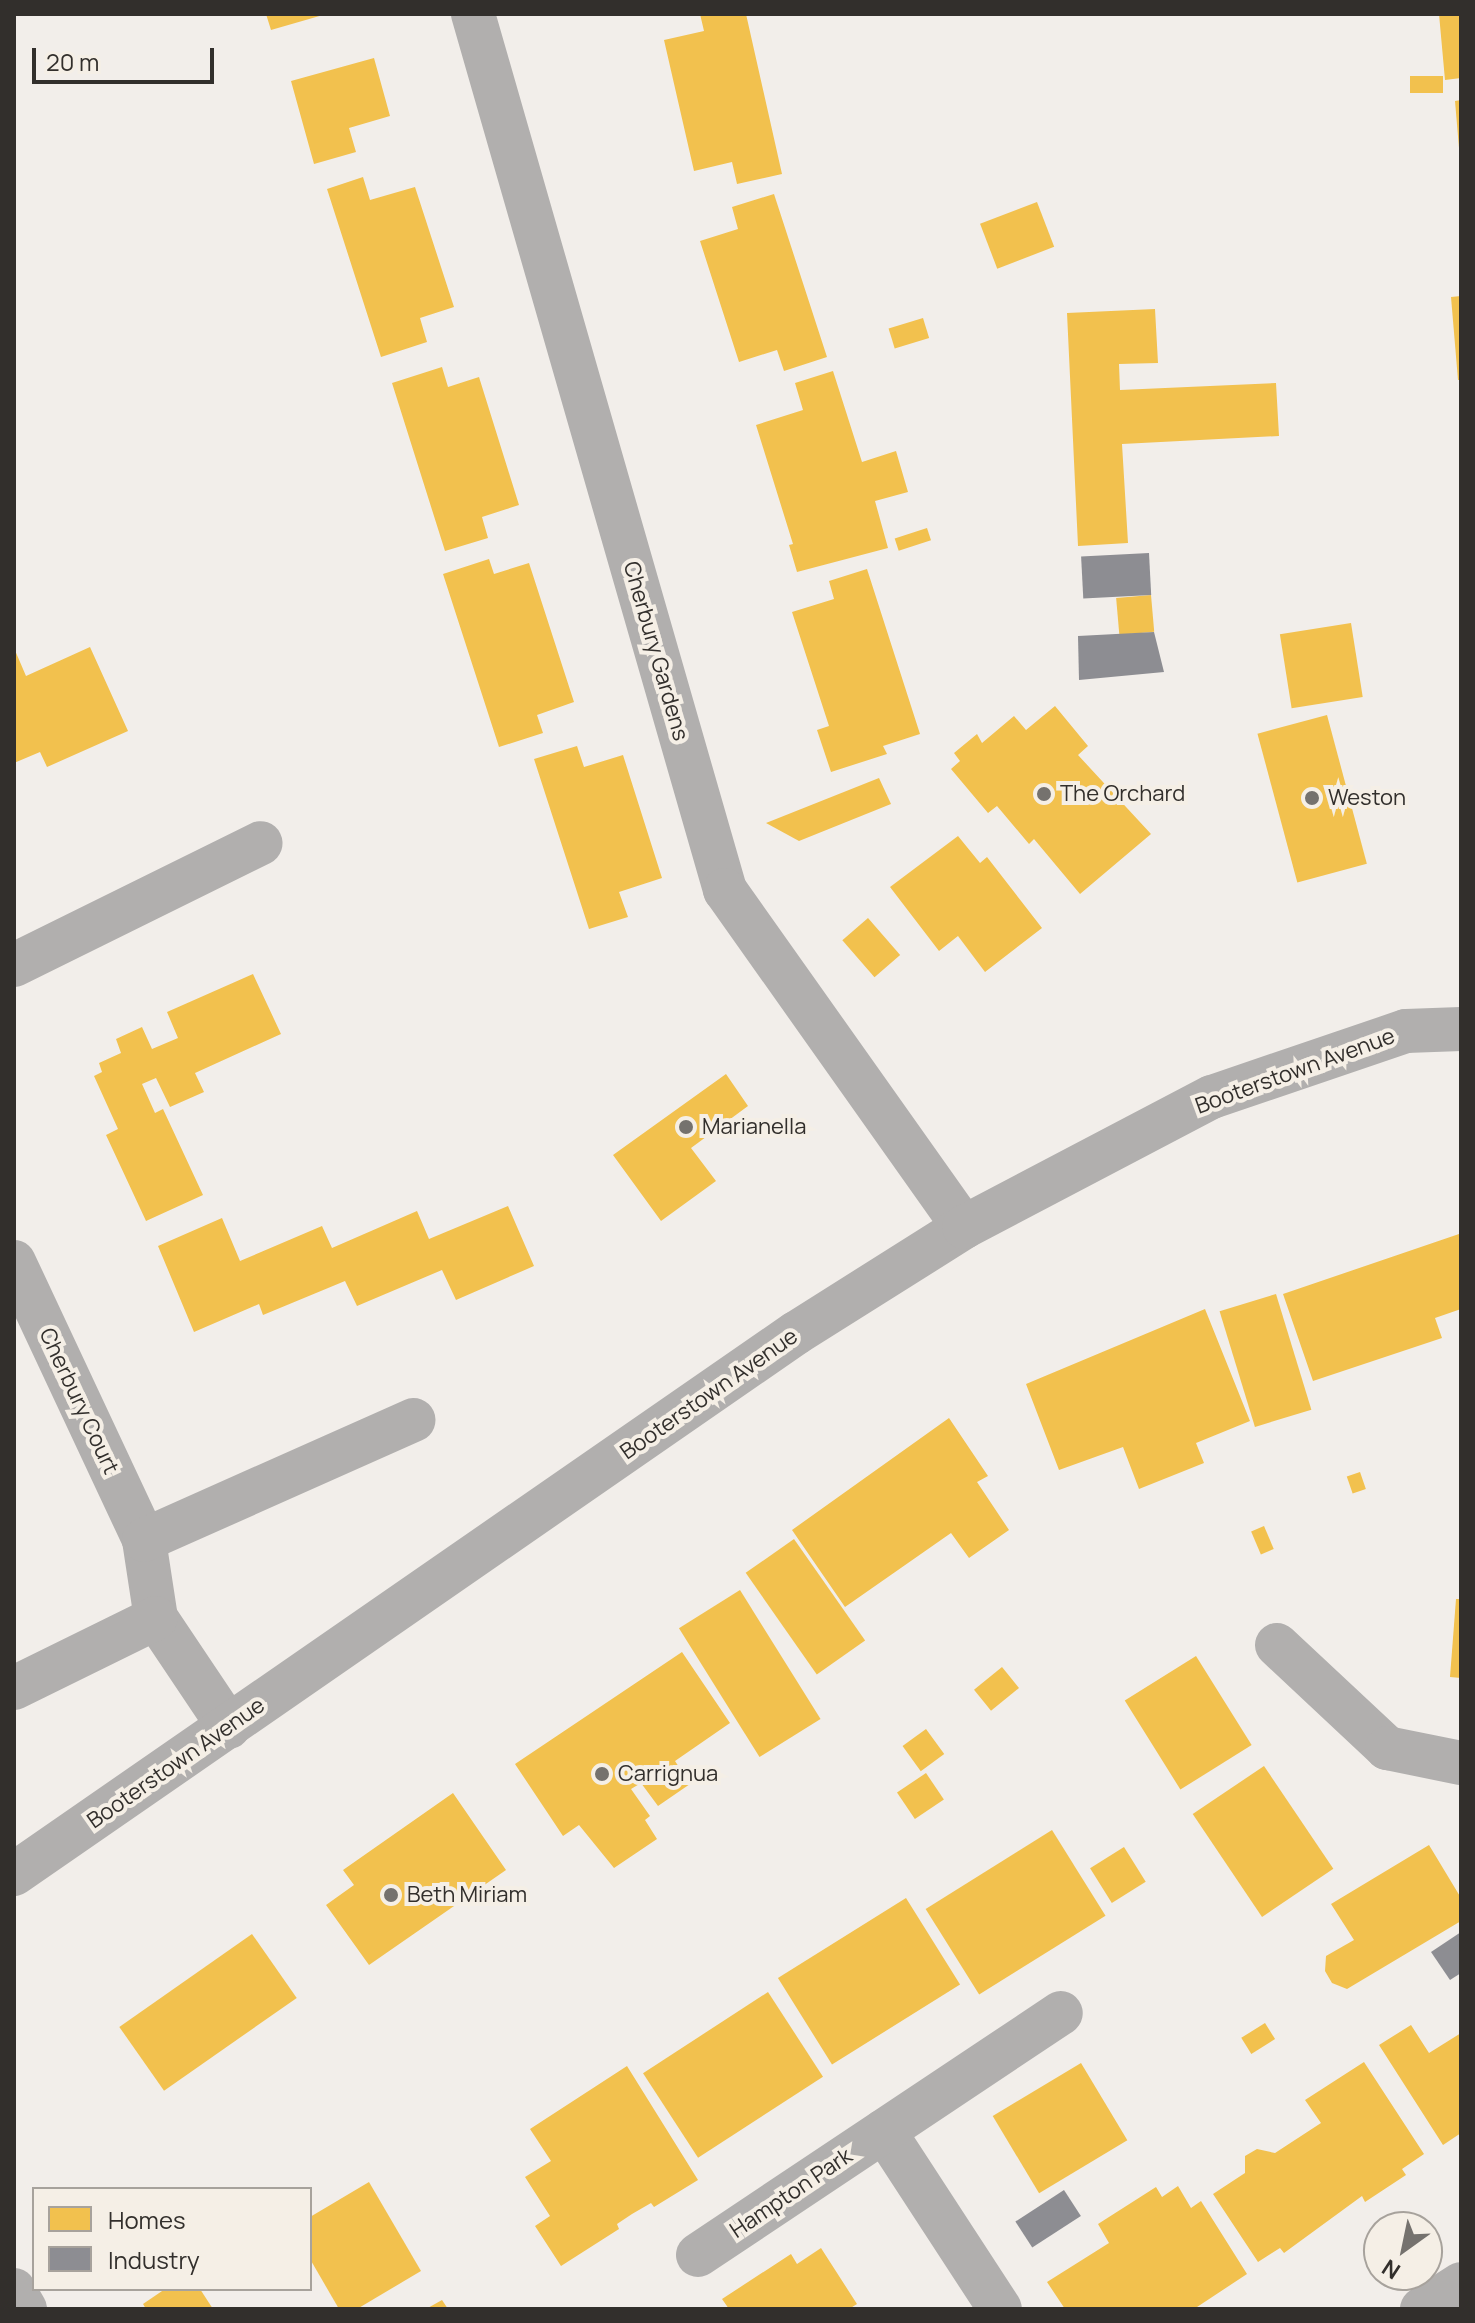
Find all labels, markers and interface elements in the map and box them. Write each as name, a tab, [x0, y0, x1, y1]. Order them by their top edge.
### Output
scale bar	[36, 32, 218, 82]
text: 20 m	[46, 45, 99, 78]
street label: Cherbury Gardens	[618, 558, 694, 744]
place label: The Orchard	[1060, 781, 1185, 807]
marker: The Orchard	[1035, 785, 1053, 803]
place label: Weston	[1328, 785, 1406, 811]
marker: Weston	[1303, 789, 1321, 807]
street label: Booterstown Avenue	[1192, 1023, 1398, 1119]
place label: Marianella	[702, 1114, 806, 1140]
marker: Marianella	[677, 1118, 695, 1136]
street label: Booterstown Avenue	[615, 1323, 803, 1465]
street label: Cherbury Court	[34, 1324, 124, 1478]
street label: Booterstown Avenue	[82, 1692, 270, 1834]
place label: Carrignua	[618, 1761, 718, 1787]
marker: Carrignua	[593, 1765, 611, 1783]
place label: Beth Miriam	[407, 1882, 527, 1908]
marker: Beth Miriam	[382, 1886, 400, 1904]
street label: Hampton Park	[725, 2142, 857, 2244]
legend	[32, 2187, 312, 2291]
text: Homes	[108, 2203, 186, 2236]
north arrow	[1363, 2211, 1443, 2291]
text: Industry	[108, 2243, 200, 2276]
text: N	[1376, 2253, 1406, 2286]

